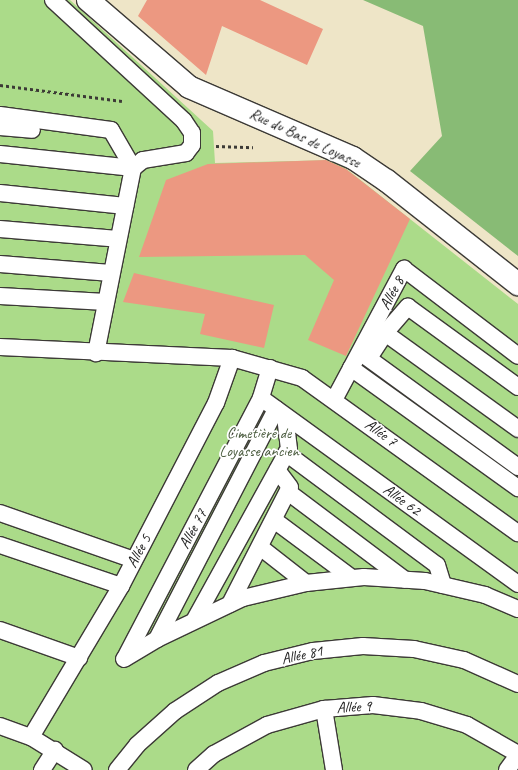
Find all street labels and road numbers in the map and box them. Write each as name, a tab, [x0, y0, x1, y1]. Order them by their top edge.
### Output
street label: Rue du Bas de Loyasse	[247, 104, 363, 172]
street label: Allée 8	[375, 273, 409, 313]
street label: Allée 7	[361, 415, 401, 451]
street label: Allée 62	[379, 480, 425, 520]
street label: Allée 77	[175, 506, 211, 552]
street label: Allée 5	[122, 531, 156, 571]
street label: Allée 81	[279, 641, 325, 669]
street label: Allée 9	[336, 696, 372, 718]

